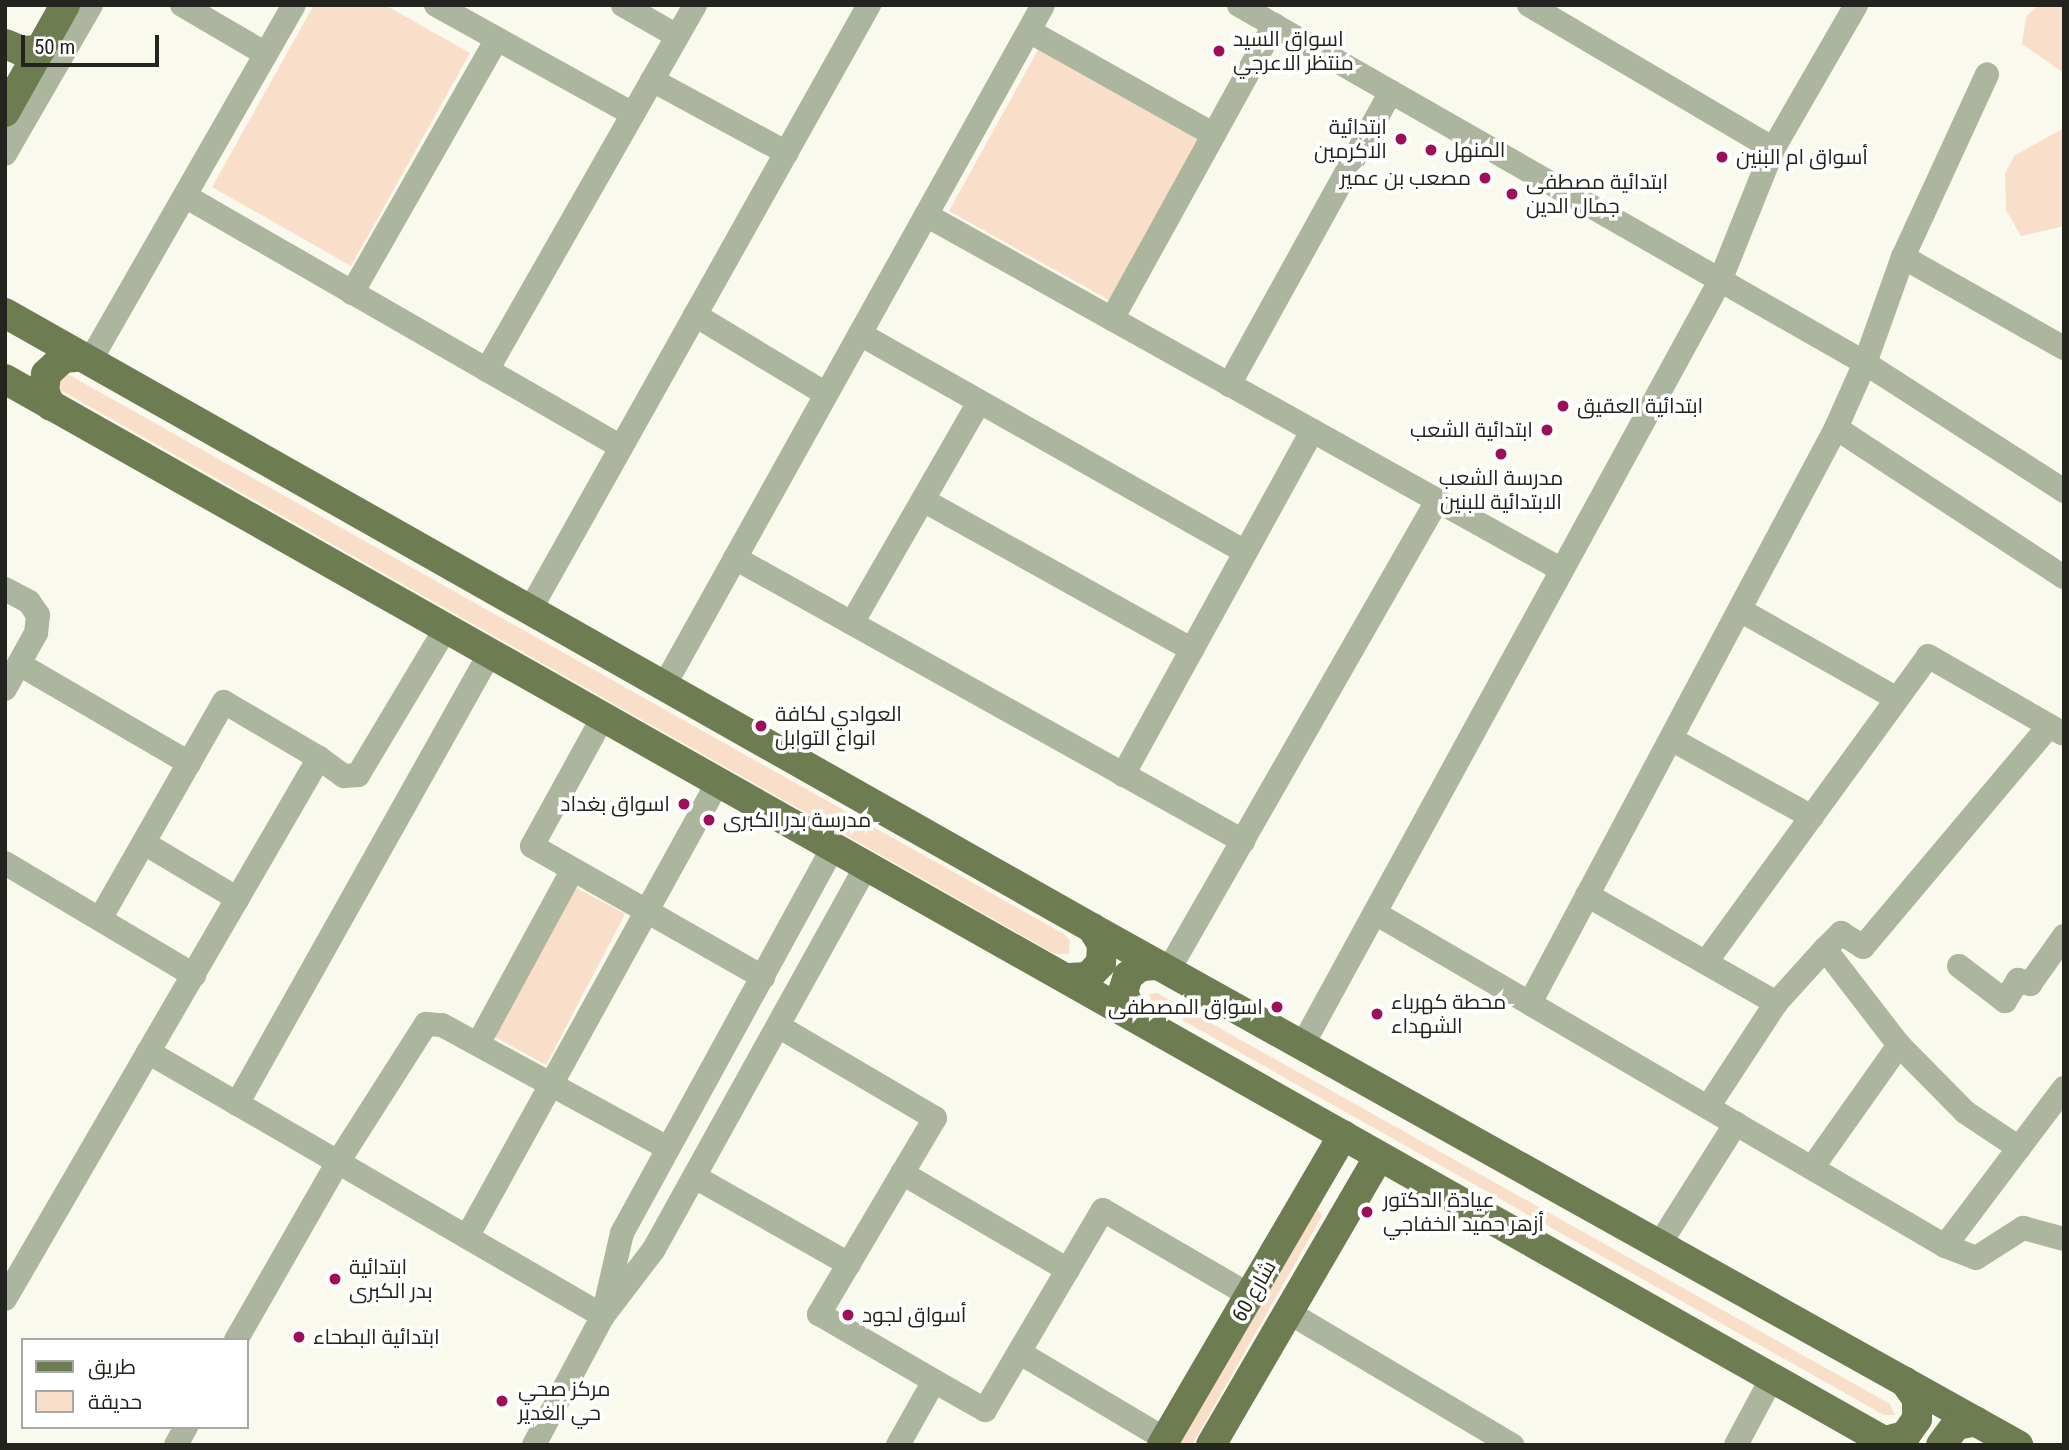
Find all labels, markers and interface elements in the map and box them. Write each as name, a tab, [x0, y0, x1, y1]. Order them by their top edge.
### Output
scale bar	[24, 21, 163, 65]
place label: اسواق السيد منتظر الاعرجي	[1233, 26, 1354, 76]
text: 50 m	[34, 35, 75, 59]
marker: اسواق السيد منتظر الاعرجي	[1211, 43, 1227, 59]
place label: ابتدائية الاكرمين	[1314, 114, 1387, 164]
marker: ابتدائية الاكرمين	[1393, 131, 1409, 147]
place label: المنهل	[1445, 137, 1505, 163]
marker: المنهل	[1423, 142, 1439, 158]
place label: أسواق ام البنين	[1736, 144, 1868, 170]
marker: أسواق ام البنين	[1714, 149, 1730, 165]
place label: مصعب بن عمير	[1340, 165, 1471, 191]
place label: ابتدائية مصطفى جمال الدين	[1526, 169, 1668, 219]
marker: مصعب بن عمير	[1477, 170, 1493, 186]
marker: ابتدائية مصطفى جمال الدين	[1504, 186, 1520, 202]
place label: ابتدائية العقيق	[1577, 393, 1703, 419]
marker: ابتدائية العقيق	[1555, 398, 1571, 414]
place label: ابتدائية الشعب	[1410, 417, 1533, 443]
marker: ابتدائية الشعب	[1539, 422, 1555, 438]
marker: مدرسة الشعب الابتدائية للبنين	[1493, 446, 1509, 462]
place label: مدرسة الشعب الابتدائية للبنين	[1439, 465, 1563, 515]
place label: العوادي لكافة انواع التوابل	[775, 701, 902, 751]
marker: العوادي لكافة انواع التوابل	[753, 718, 769, 734]
place label: اسواق بغداد	[560, 791, 670, 817]
marker: اسواق بغداد	[676, 796, 692, 812]
place label: مدرسة بدر الكبرى	[723, 807, 871, 833]
marker: مدرسة بدر الكبرى	[701, 812, 717, 828]
place label: محطة كهرباء الشهداء	[1391, 989, 1506, 1039]
place label: اسواق المصطفى	[1108, 994, 1263, 1020]
marker: اسواق المصطفى	[1269, 999, 1285, 1015]
marker: محطة كهرباء الشهداء	[1369, 1006, 1385, 1022]
place label: عيادة الدكتور أزهر حميد الخفاجي	[1383, 1187, 1544, 1237]
marker: عيادة الدكتور أزهر حميد الخفاجي	[1357, 1202, 1377, 1222]
place label: ابتدائية بدر الكبرى	[349, 1254, 433, 1304]
street label: شارع 60	[1227, 1256, 1281, 1326]
marker: ابتدائية بدر الكبرى	[327, 1271, 343, 1287]
place label: أسواق لجود	[862, 1302, 966, 1328]
marker: أسواق لجود	[840, 1307, 856, 1323]
place label: ابتدائية البطحاء	[313, 1324, 440, 1350]
marker: ابتدائية البطحاء	[291, 1329, 307, 1345]
legend	[21, 1338, 248, 1429]
text: طريق	[88, 1355, 136, 1379]
place label: مركز صحي حي الغدير	[518, 1376, 610, 1426]
text: حديقة	[88, 1390, 142, 1414]
marker: مركز صحي حي الغدير	[492, 1391, 512, 1411]

